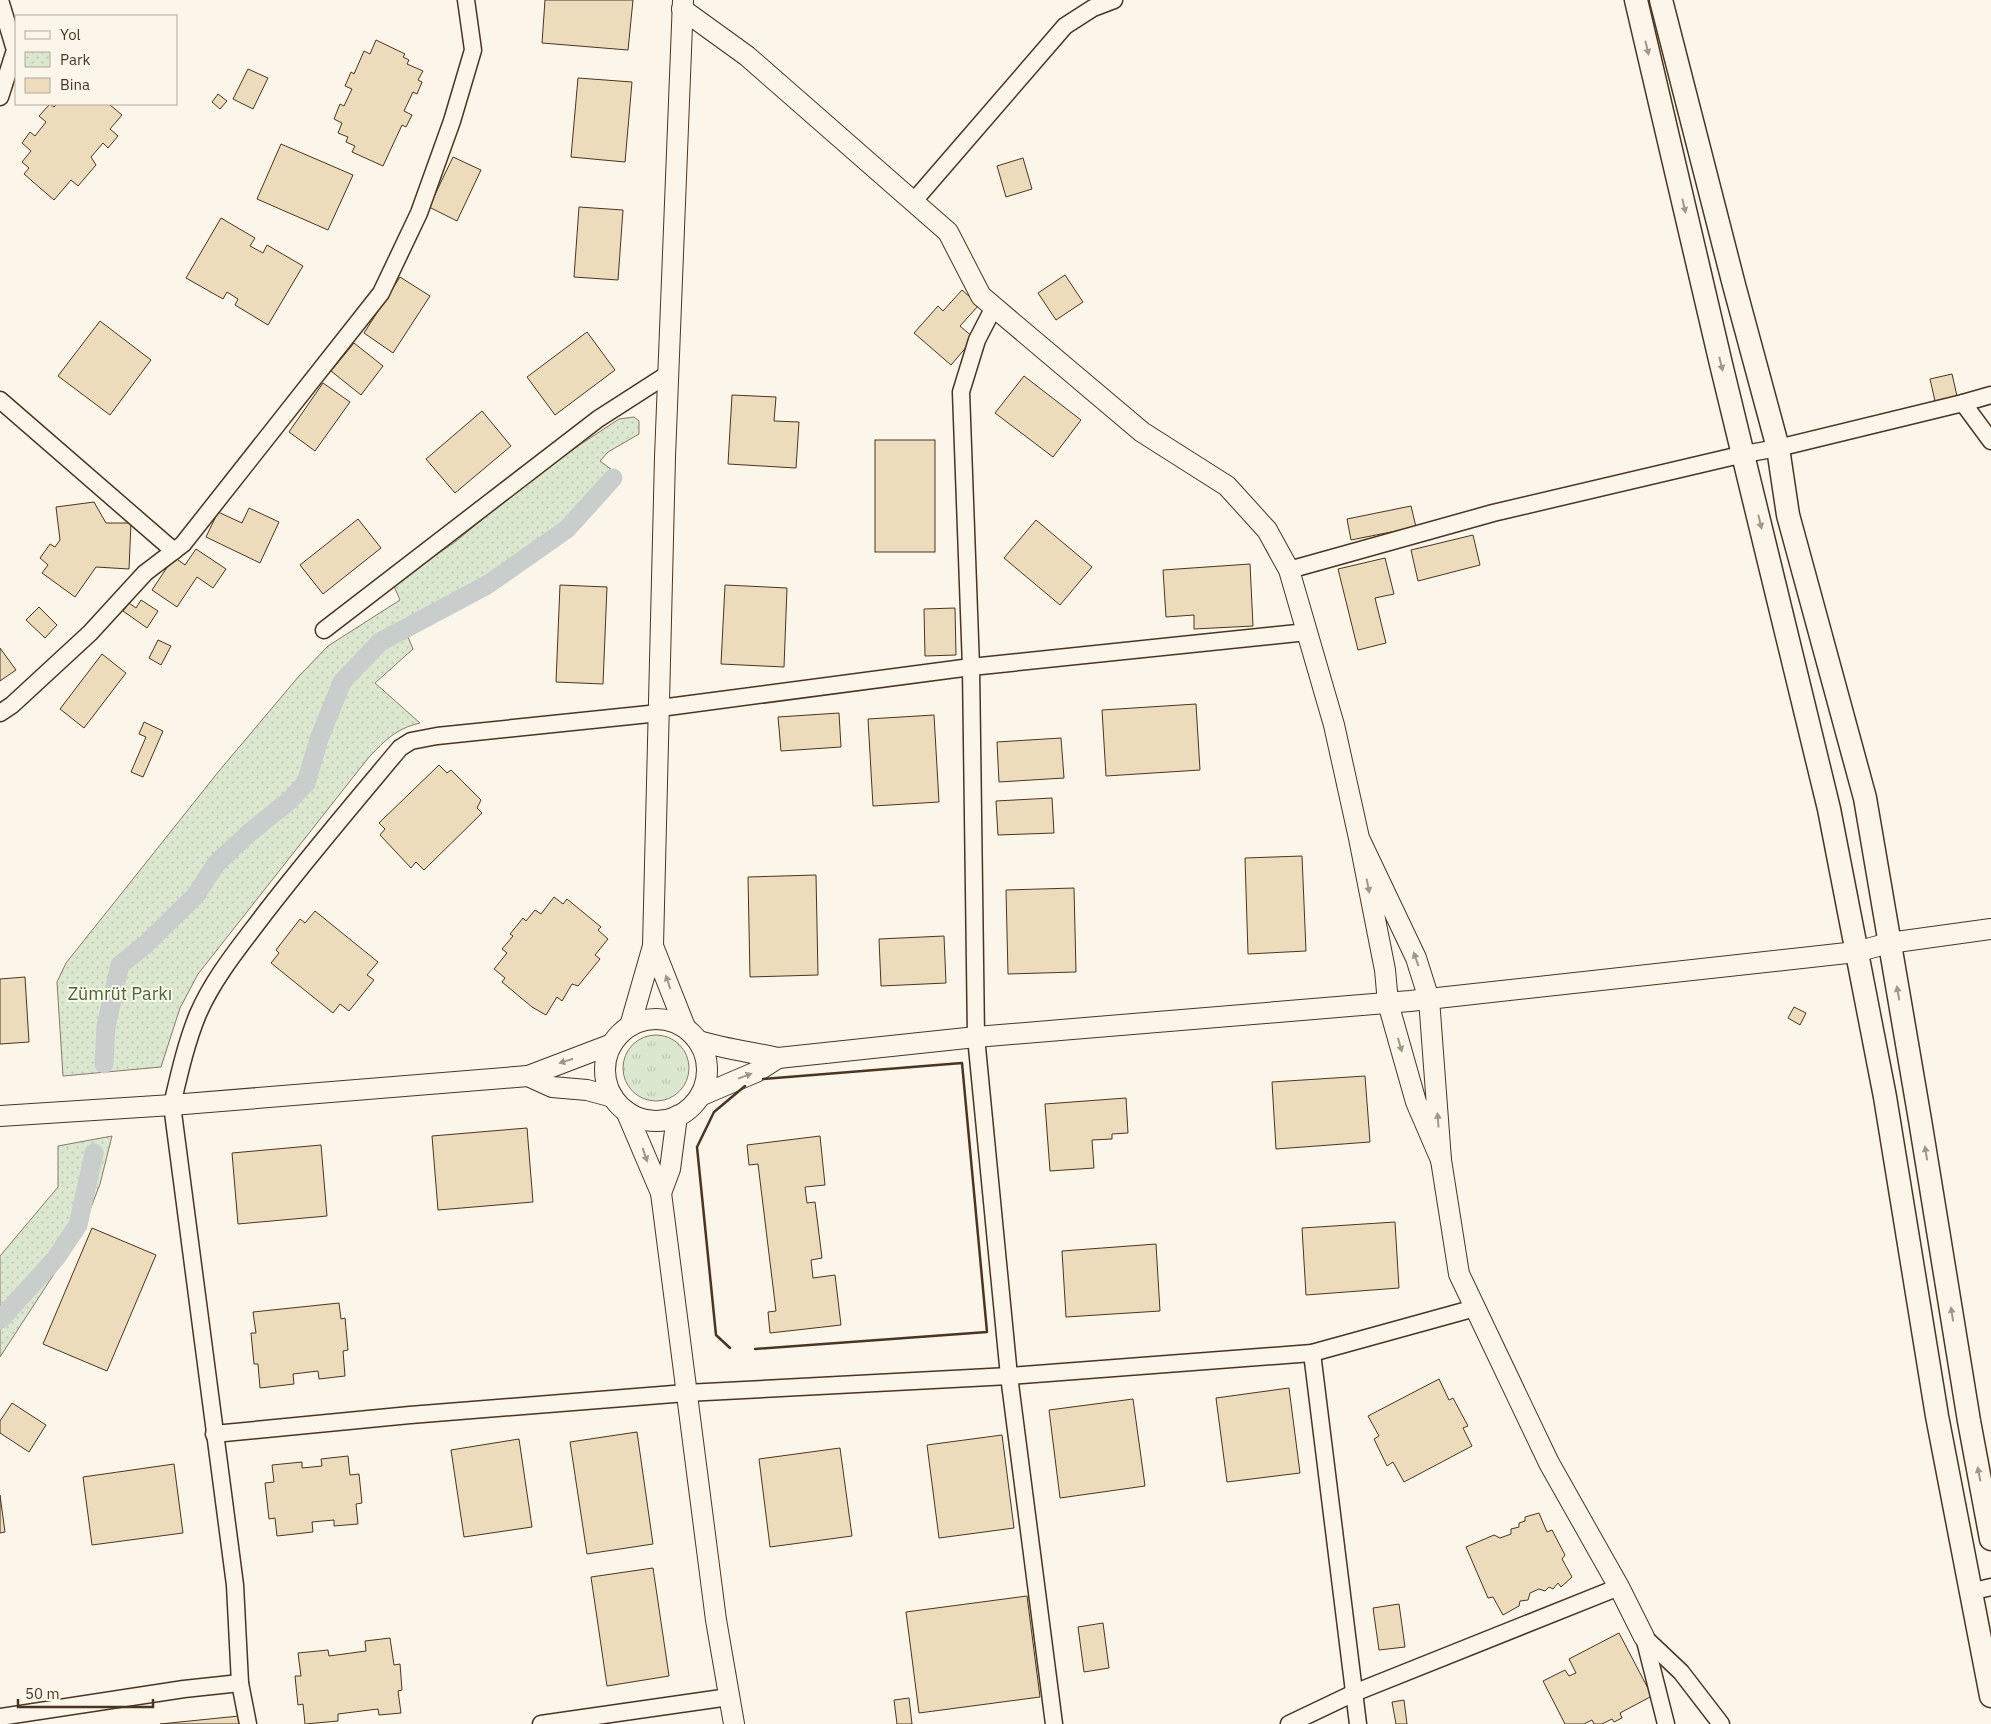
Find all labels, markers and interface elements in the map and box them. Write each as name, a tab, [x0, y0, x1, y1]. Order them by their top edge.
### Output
legend	[15, 15, 178, 105]
text: Yol	[60, 25, 81, 44]
one-way arrow	[1643, 40, 1651, 55]
text: Park	[60, 50, 90, 69]
text: Bina	[60, 75, 90, 94]
one-way arrow	[1680, 198, 1688, 213]
one-way arrow	[1717, 356, 1725, 371]
one-way arrow	[1756, 514, 1764, 529]
one-way arrow	[1365, 878, 1373, 894]
one-way arrow	[1412, 952, 1419, 967]
one-way arrow	[663, 974, 671, 989]
park label: Zümrüt Parkı	[68, 982, 172, 1005]
one-way arrow	[1893, 985, 1901, 1001]
one-way arrow	[1396, 1037, 1404, 1053]
one-way arrow	[558, 1057, 573, 1065]
one-way arrow	[738, 1072, 753, 1080]
one-way arrow	[1434, 1111, 1442, 1127]
one-way arrow	[1921, 1145, 1929, 1161]
one-way arrow	[642, 1148, 649, 1163]
one-way arrow	[1947, 1305, 1955, 1321]
one-way arrow	[1974, 1466, 1982, 1482]
scale bar	[18, 1676, 152, 1708]
text: 50 m	[25, 1684, 60, 1703]

